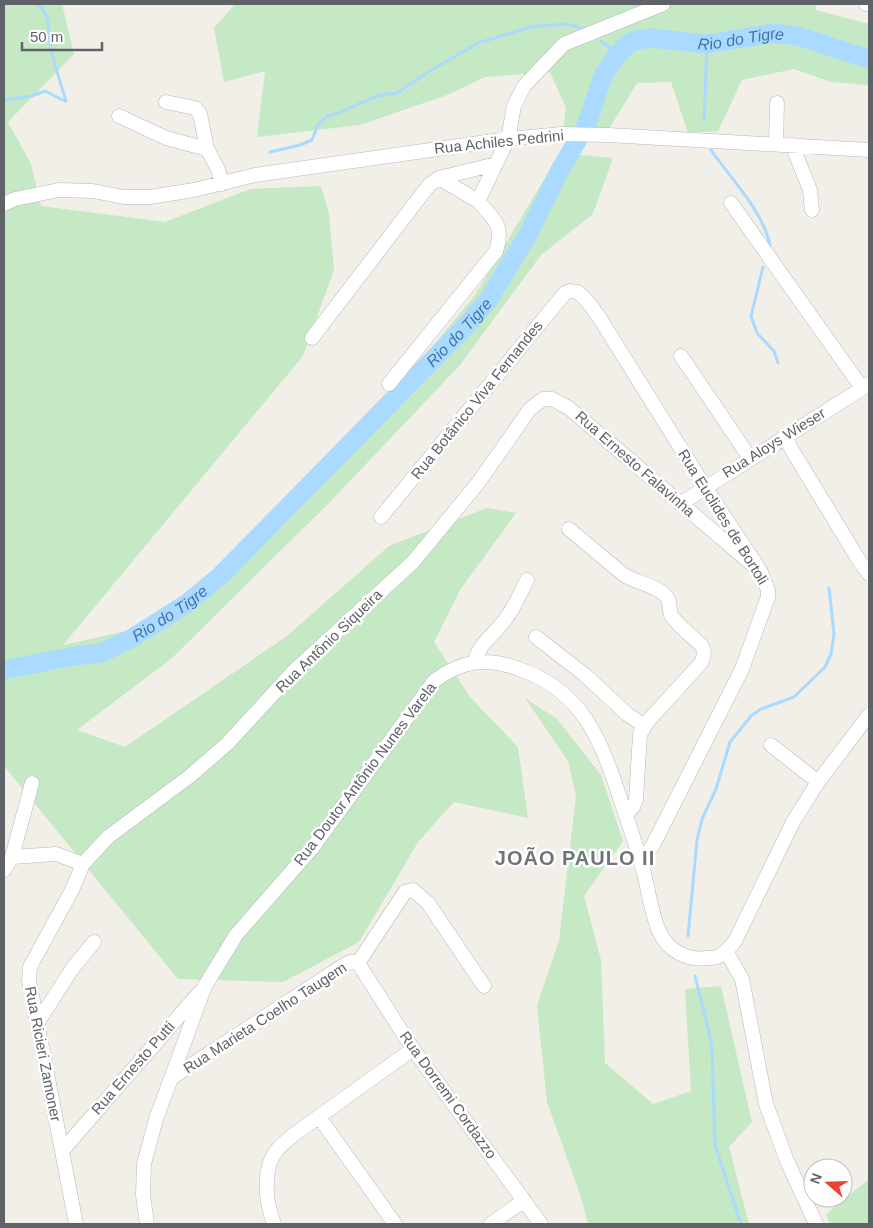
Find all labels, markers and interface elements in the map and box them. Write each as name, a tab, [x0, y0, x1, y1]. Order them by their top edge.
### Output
scale bar	[22, 20, 102, 52]
water label: Rio do Tigre	[697, 25, 785, 53]
text: 50 m	[30, 28, 63, 45]
street label: Rua Achiles Pedrini	[433, 126, 565, 157]
water label: Rio do Tigre	[423, 295, 495, 370]
street label: Rua Botânico Viva Fernandes	[407, 317, 546, 482]
street label: Rua Aloys Wieser	[719, 404, 828, 481]
street label: Rua Ernesto Falavinha	[572, 407, 699, 521]
street label: Rua Euclides de Bortoli	[675, 446, 772, 587]
water label: Rio do Tigre	[129, 582, 211, 645]
street label: Rua Antônio Siqueira	[272, 585, 386, 696]
street label: Rua Doutor Antônio Nunes Varela	[290, 678, 439, 869]
district label: JOÃO PAULO II	[495, 847, 655, 869]
street label: Rua Marieta Coelho Taugem	[180, 959, 349, 1077]
street label: Rua Ricieri Zamoner	[22, 985, 65, 1123]
street label: Rua Ernesto Putti	[88, 1018, 178, 1118]
street label: Rua Dorremi Cordazzo	[396, 1028, 500, 1162]
north arrow	[803, 1158, 853, 1208]
text: N	[807, 1171, 825, 1186]

